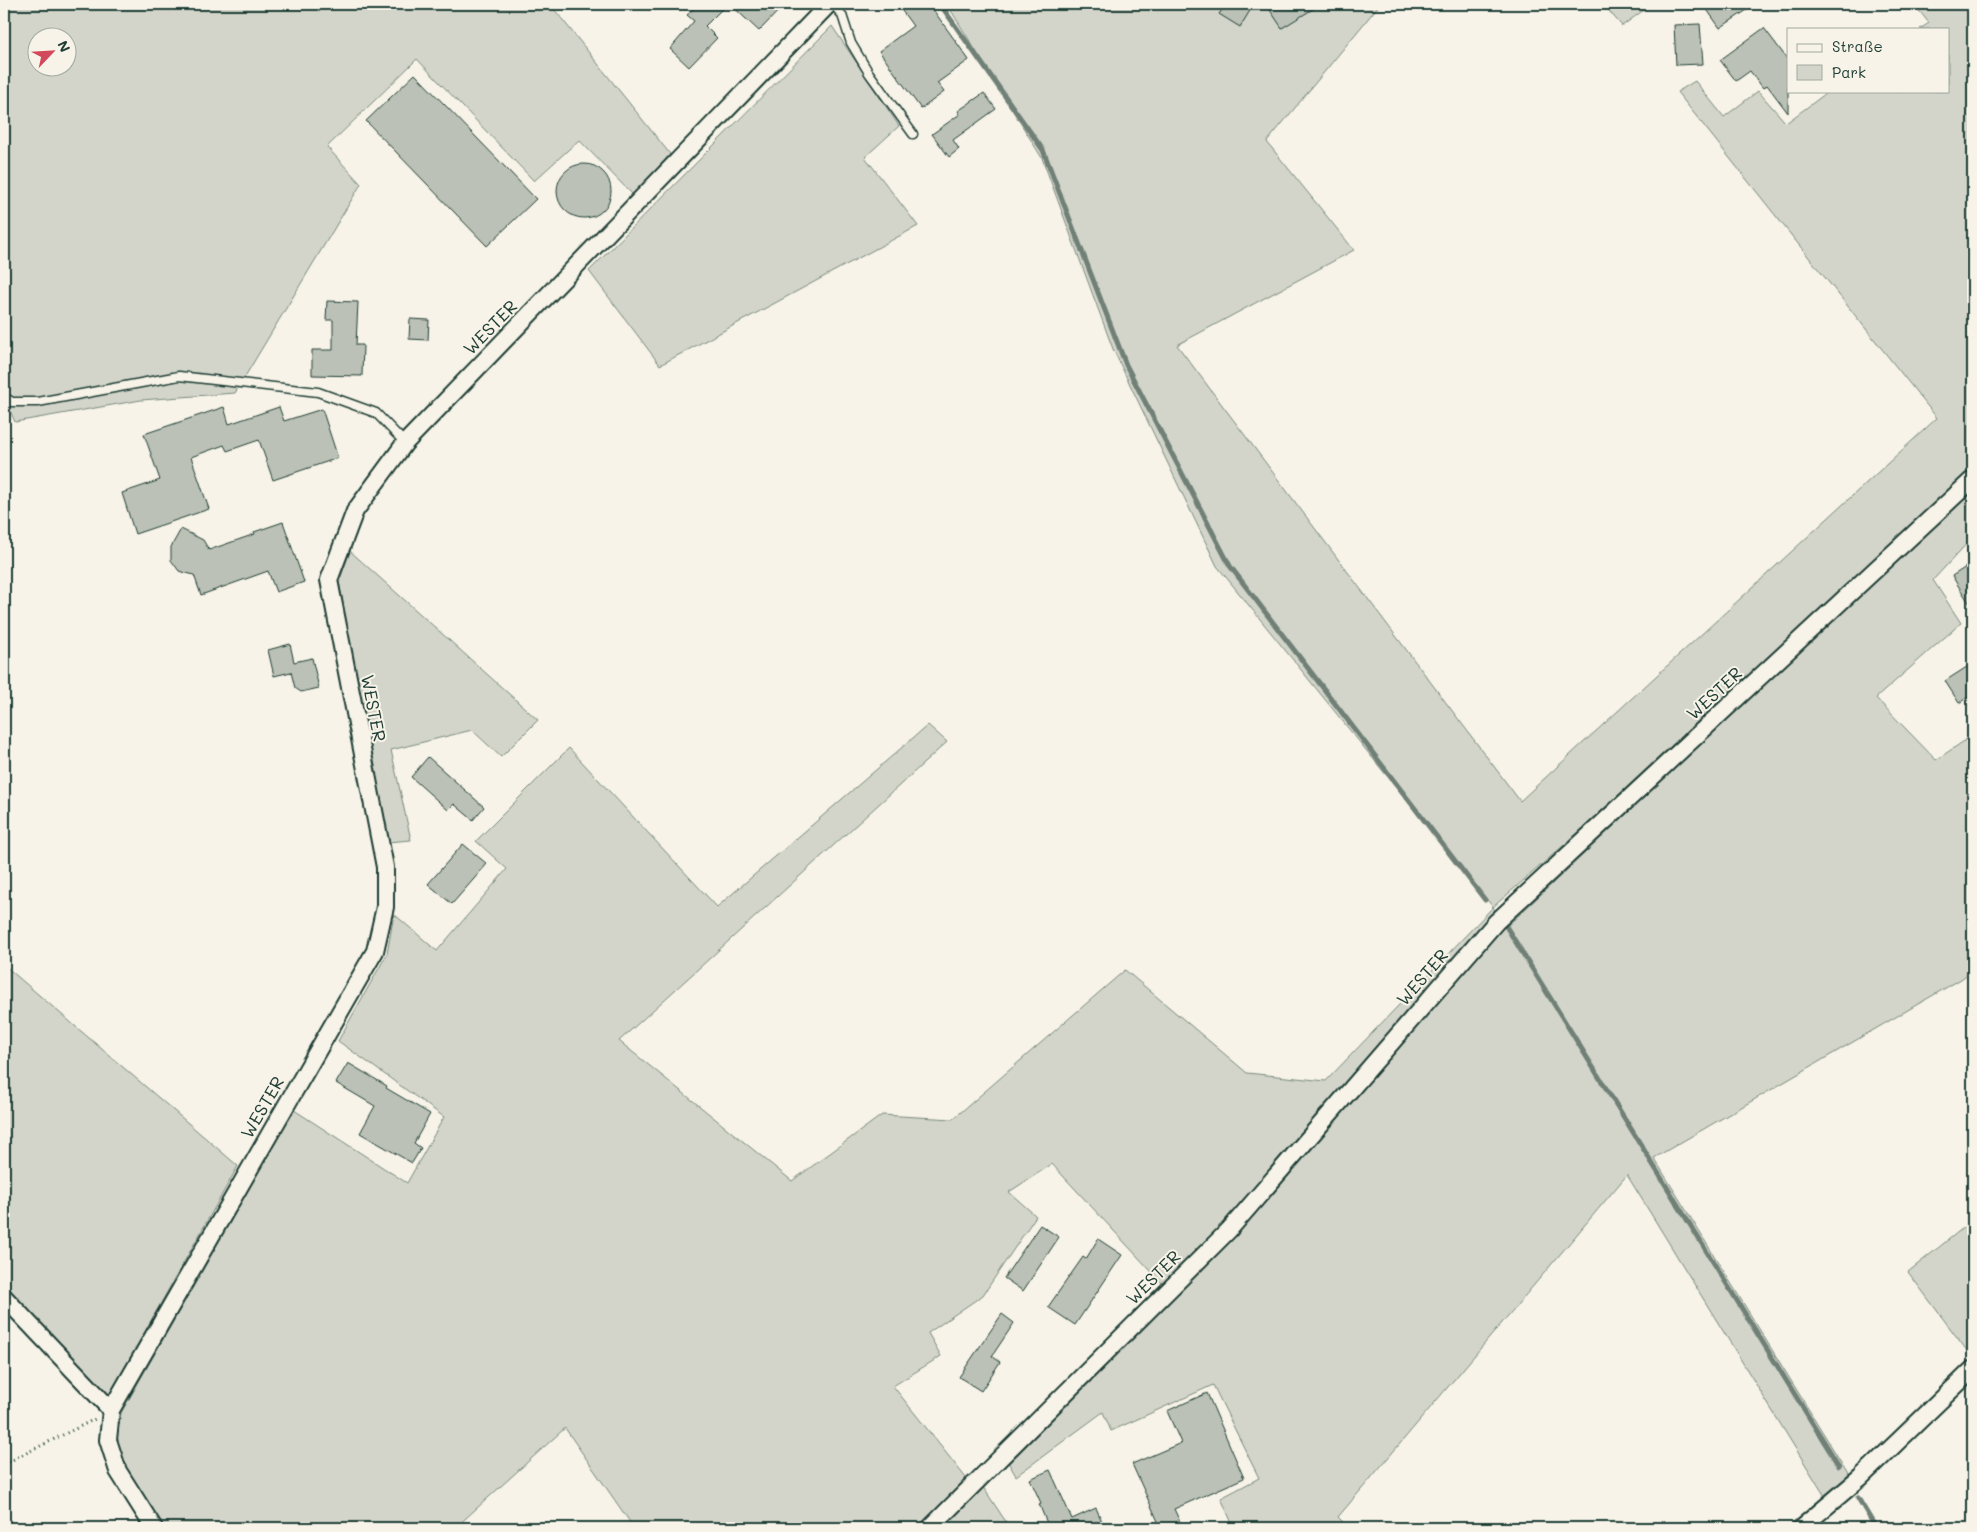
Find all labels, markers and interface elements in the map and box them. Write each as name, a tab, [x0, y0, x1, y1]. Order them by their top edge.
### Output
north arrow	[28, 28, 78, 78]
legend	[1787, 28, 1950, 92]
text: Straße	[1832, 36, 1883, 56]
text: N	[53, 37, 75, 55]
text: Park	[1832, 62, 1866, 82]
street label: WESTER	[458, 294, 522, 360]
street label: WESTER	[1681, 661, 1747, 725]
street label: WESTER	[356, 672, 392, 744]
street label: WESTER	[1391, 943, 1453, 1011]
street label: WESTER	[235, 1071, 289, 1143]
street label: WESTER	[1120, 1244, 1186, 1310]

